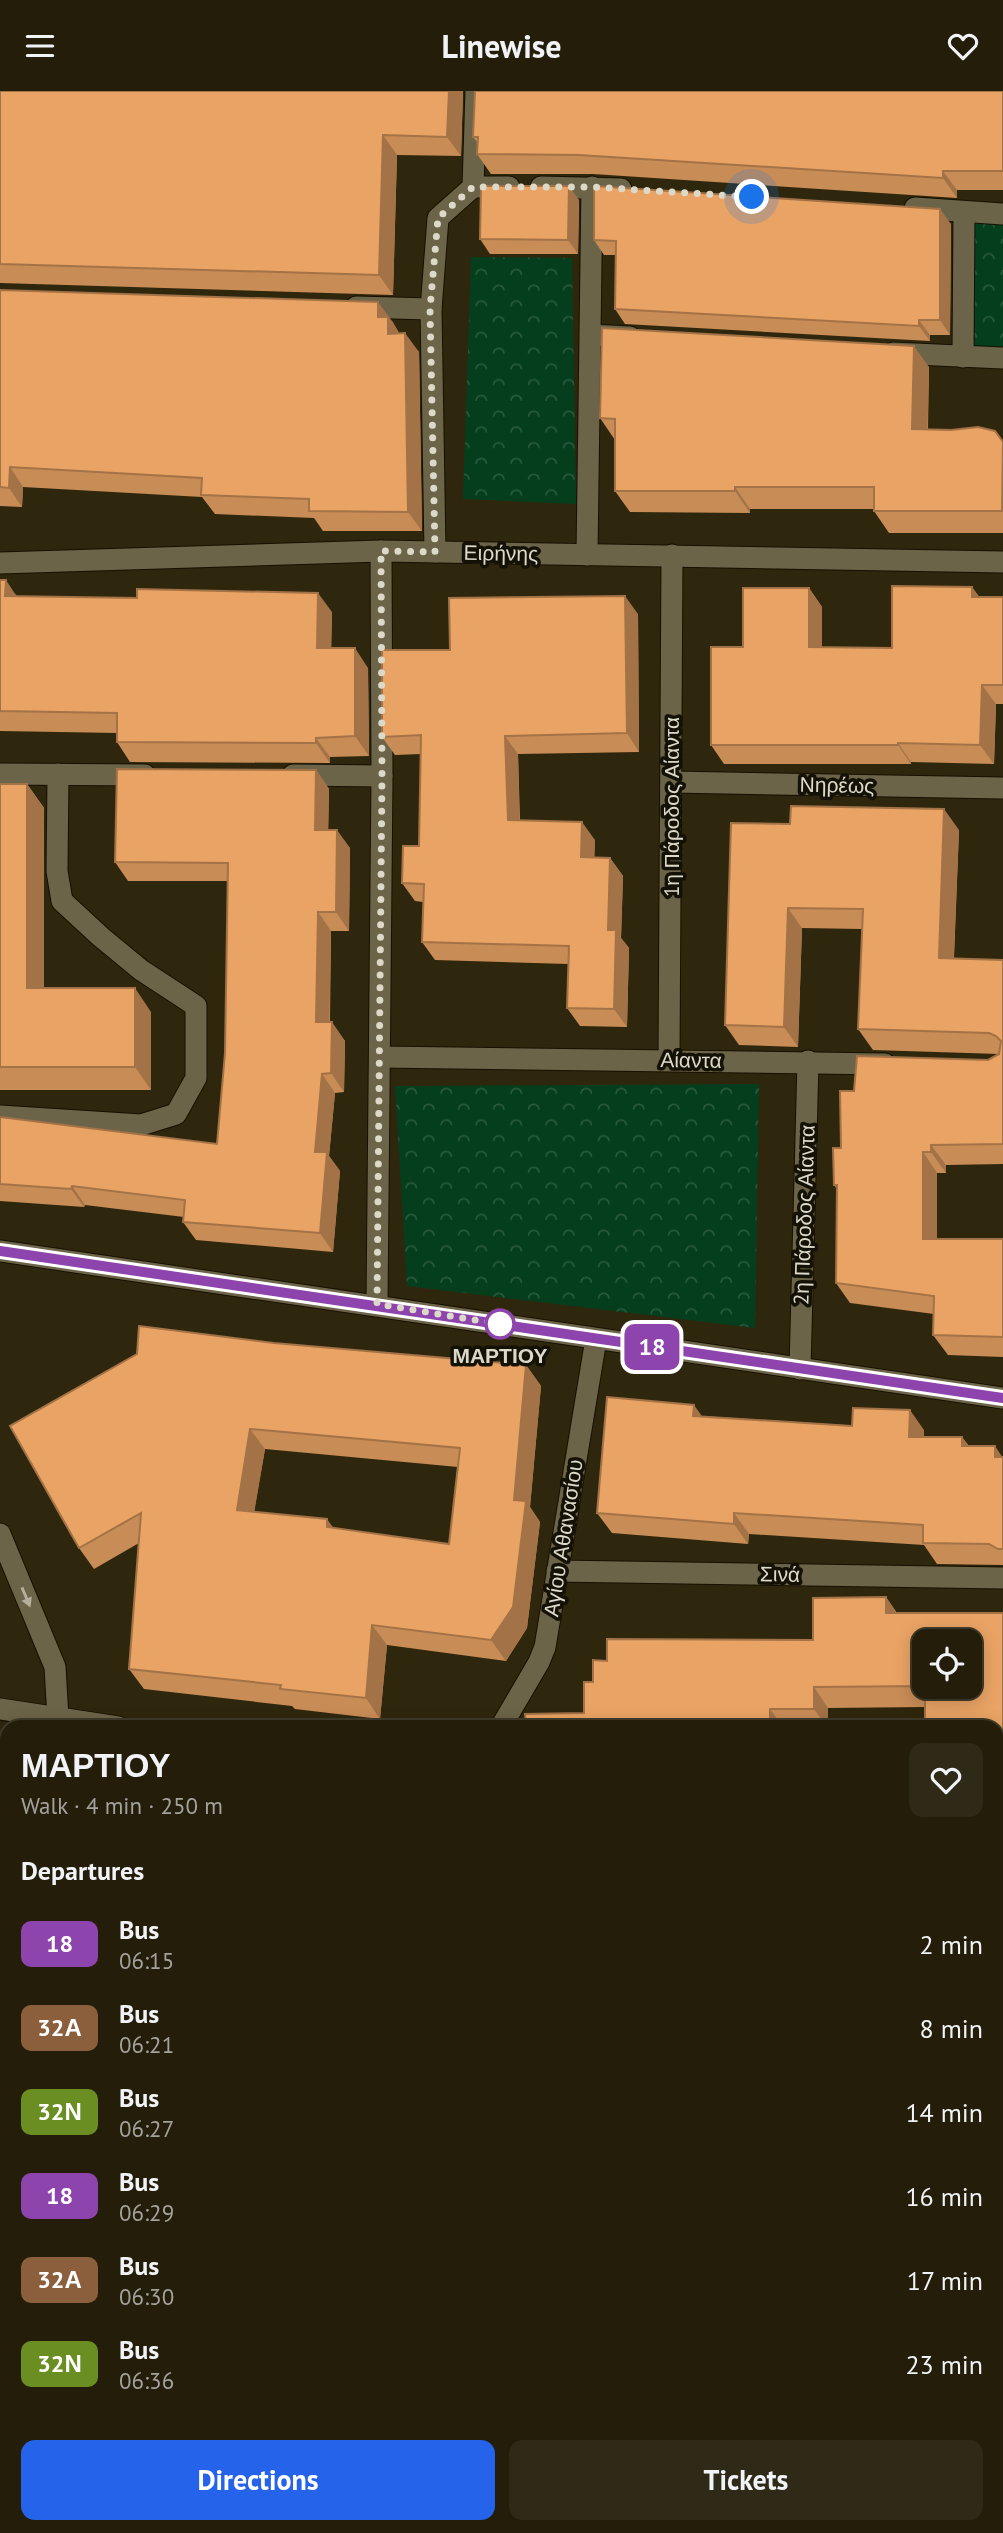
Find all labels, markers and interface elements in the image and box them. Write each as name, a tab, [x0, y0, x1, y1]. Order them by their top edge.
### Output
text: Linewise	[441, 25, 562, 67]
icon: menu	[21, 27, 59, 65]
icon: heart	[944, 27, 982, 65]
your location	[734, 179, 769, 214]
street label: Ειρήνης	[463, 539, 539, 567]
street label: 1η Πάροδος Αίαντα	[658, 717, 685, 897]
street label: Νηρέως	[799, 771, 875, 799]
street label: Αίαντα	[660, 1046, 722, 1074]
street label: 2η Πάροδος Αίαντα	[787, 1124, 821, 1306]
marker: ΜΑΡΤΙΟΥ	[485, 1309, 515, 1339]
line badge: 18	[620, 1324, 684, 1370]
text: 18	[638, 1331, 666, 1362]
place label: ΜΑΡΤΙΟΥ	[452, 1342, 548, 1369]
street label: Αγίου Αθανασίου	[537, 1457, 589, 1619]
street label: Σινά	[760, 1560, 800, 1588]
one-way arrow	[21, 1587, 32, 1608]
map controls	[912, 1629, 982, 1699]
button: locate	[912, 1629, 982, 1699]
text: ΜΑΡΤΙΟΥ	[21, 1743, 170, 1786]
button: heart	[909, 1743, 983, 1817]
text: Walk · 4 min · 250 m	[21, 1791, 223, 1820]
text: Departures	[21, 1854, 144, 1887]
text: Bus	[119, 1913, 159, 1946]
text: 18	[46, 1928, 73, 1959]
text: 2 min	[920, 1928, 983, 1961]
text: 06:15	[119, 1946, 174, 1975]
text: Bus	[119, 1997, 159, 2030]
text: 32Α	[37, 2012, 82, 2043]
text: 8 min	[920, 2012, 983, 2045]
text: 06:21	[119, 2030, 174, 2059]
text: Bus	[119, 2081, 159, 2114]
text: 32Ν	[37, 2096, 82, 2127]
text: 14 min	[905, 2096, 983, 2129]
text: 06:27	[119, 2114, 174, 2143]
text: Bus	[119, 2165, 159, 2198]
text: 18	[46, 2180, 73, 2211]
text: 16 min	[905, 2180, 983, 2213]
text: 06:29	[119, 2198, 174, 2227]
text: Bus	[119, 2249, 159, 2282]
text: 32Α	[37, 2264, 82, 2295]
text: 17 min	[907, 2264, 983, 2297]
text: 06:30	[119, 2282, 174, 2311]
text: Bus	[119, 2333, 159, 2366]
text: 32Ν	[37, 2348, 82, 2379]
text: 23 min	[905, 2348, 983, 2381]
text: 06:36	[119, 2366, 174, 2395]
button: Directions	[21, 2440, 495, 2520]
button: Tickets	[509, 2440, 983, 2520]

